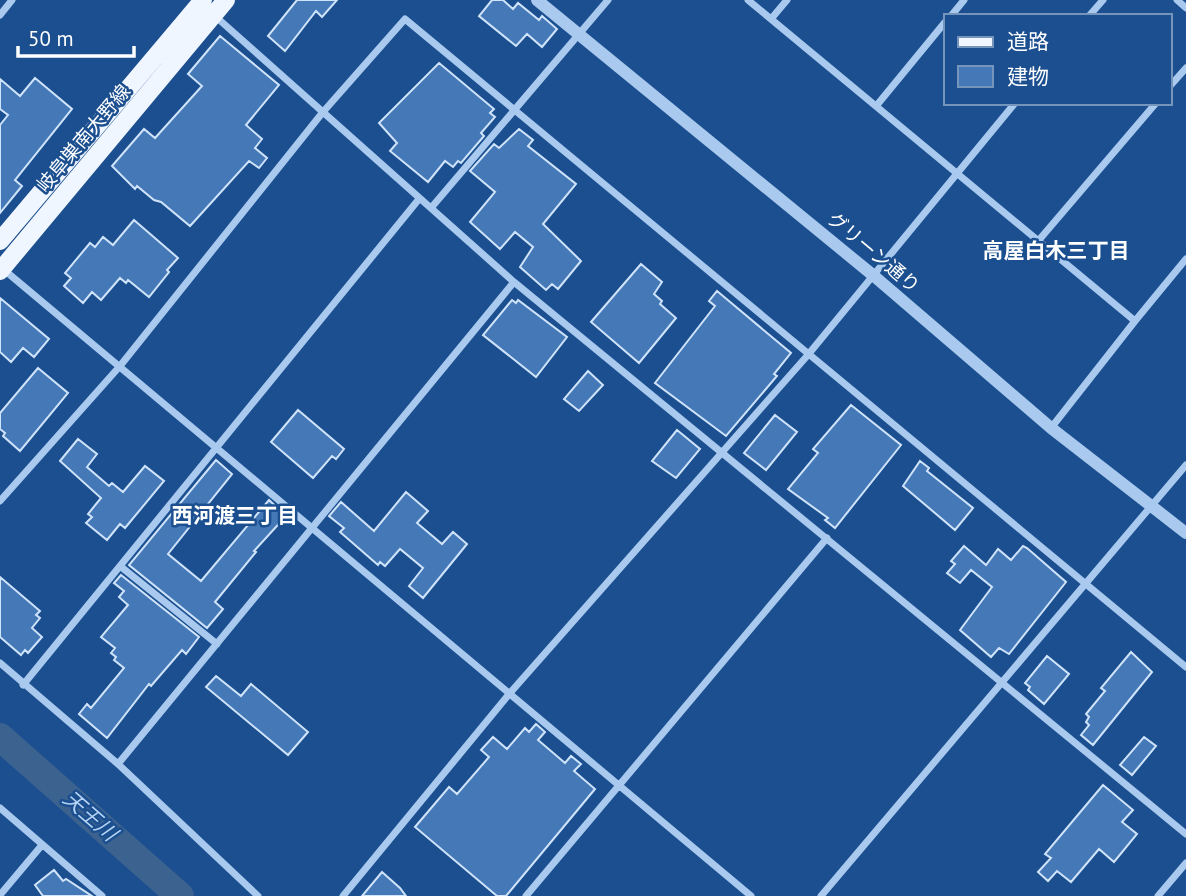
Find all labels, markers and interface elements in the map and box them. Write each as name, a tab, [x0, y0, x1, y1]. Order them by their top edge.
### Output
scale bar	[18, 14, 133, 58]
legend	[944, 14, 1172, 105]
text: 50 m	[28, 25, 74, 52]
text: 道路	[1007, 28, 1049, 55]
text: 建物	[1007, 63, 1049, 90]
street label: 岐阜巣南大野線	[31, 79, 135, 197]
street label: グリーン通り	[823, 206, 925, 298]
district label: 高屋白木三丁目	[983, 237, 1130, 264]
district label: 西河渡三丁目	[172, 502, 298, 529]
water label: 天王川	[58, 785, 124, 848]

